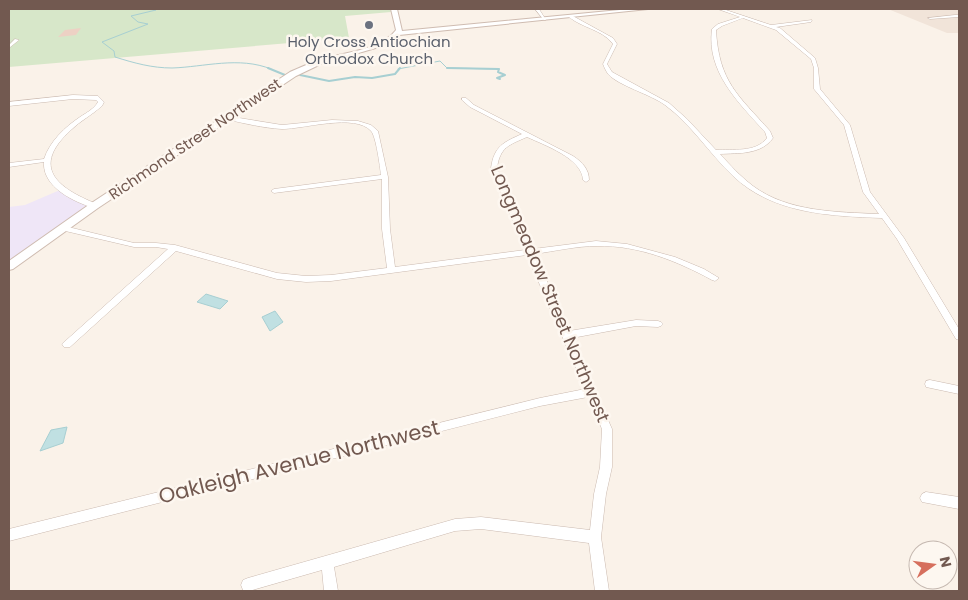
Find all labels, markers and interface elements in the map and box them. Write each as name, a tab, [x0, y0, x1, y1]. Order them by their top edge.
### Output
marker: Holy Cross Antiochian Orthodox Church	[363, 19, 375, 31]
place label: Holy Cross Antiochian Orthodox Church	[287, 31, 451, 69]
street label: Richmond Street Northwest	[104, 73, 285, 204]
street label: Longmeadow Street Northwest	[485, 162, 616, 426]
street label: Oakleigh Avenue Northwest	[155, 413, 442, 510]
north arrow	[908, 540, 958, 590]
text: N	[935, 554, 957, 569]

